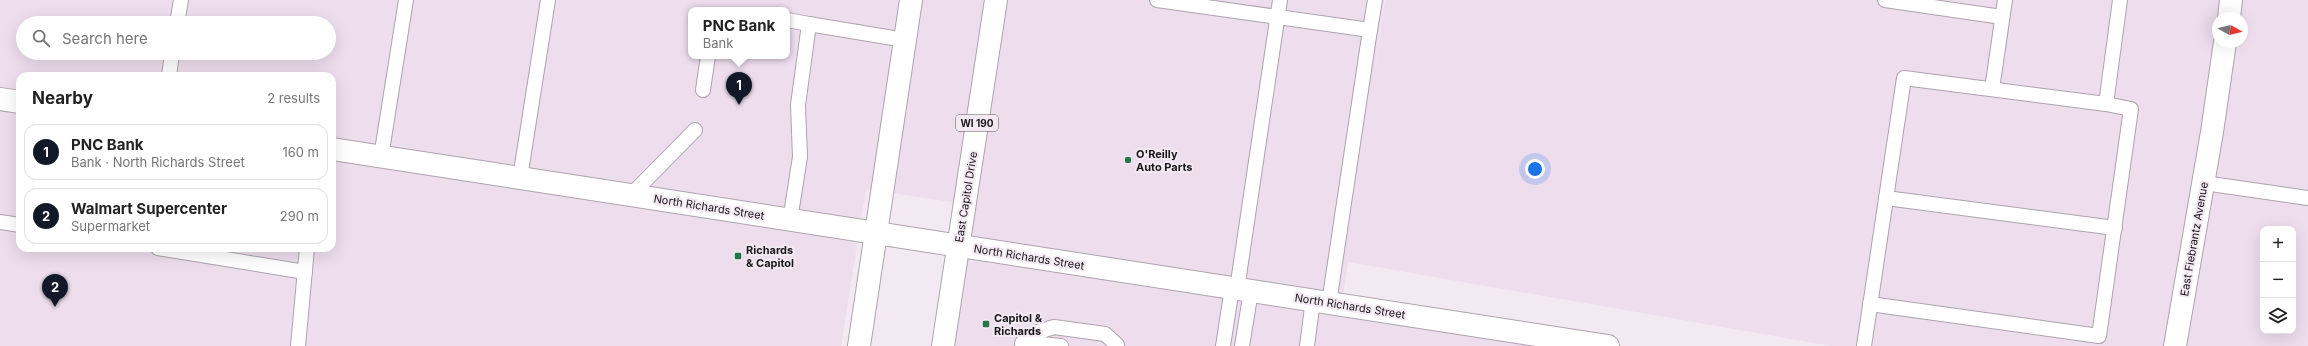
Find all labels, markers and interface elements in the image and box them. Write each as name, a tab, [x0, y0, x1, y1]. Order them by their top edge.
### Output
popup	[688, 7, 790, 59]
north arrow	[2212, 12, 2248, 48]
search box	[16, 16, 336, 60]
text: PNC Bank	[703, 16, 775, 35]
icon: search	[30, 27, 52, 49]
text: Search here	[62, 29, 148, 48]
text: Bank	[703, 35, 733, 51]
pin: 1	[726, 72, 752, 105]
text: Nearby	[32, 88, 93, 108]
text: 2 results	[267, 90, 320, 106]
road number: WI 190	[956, 115, 998, 131]
text: PNC Bank	[71, 135, 143, 154]
text: 1	[43, 144, 49, 160]
text: 160 m	[282, 144, 319, 160]
place label: O'Reilly Auto Parts	[1136, 147, 1193, 174]
street label: East Capitol Drive	[952, 150, 980, 244]
text: Bank · North Richards Street	[71, 154, 245, 170]
marker: O'Reilly Auto Parts	[1123, 155, 1133, 165]
your location	[1525, 159, 1545, 179]
street label: East Fiebrantz Avenue	[2177, 181, 2211, 297]
street label: North Richards Street	[653, 191, 766, 223]
text: Walmart Supercenter	[71, 199, 227, 218]
text: 2	[42, 208, 50, 224]
text: 290 m	[280, 208, 319, 224]
text: Supermarket	[71, 218, 150, 234]
map controls	[2260, 226, 2296, 334]
button: +	[2260, 226, 2296, 262]
street label: North Richards Street	[973, 241, 1086, 273]
place label: Richards & Capitol	[746, 243, 794, 270]
marker: Richards & Capitol	[733, 251, 743, 261]
button: −	[2260, 262, 2296, 298]
pin: 2	[42, 274, 68, 307]
street label: North Richards Street	[1294, 290, 1407, 322]
button: layers	[2260, 298, 2296, 334]
place label: Capitol & Richards	[994, 311, 1043, 338]
marker: Capitol & Richards	[981, 319, 991, 329]

